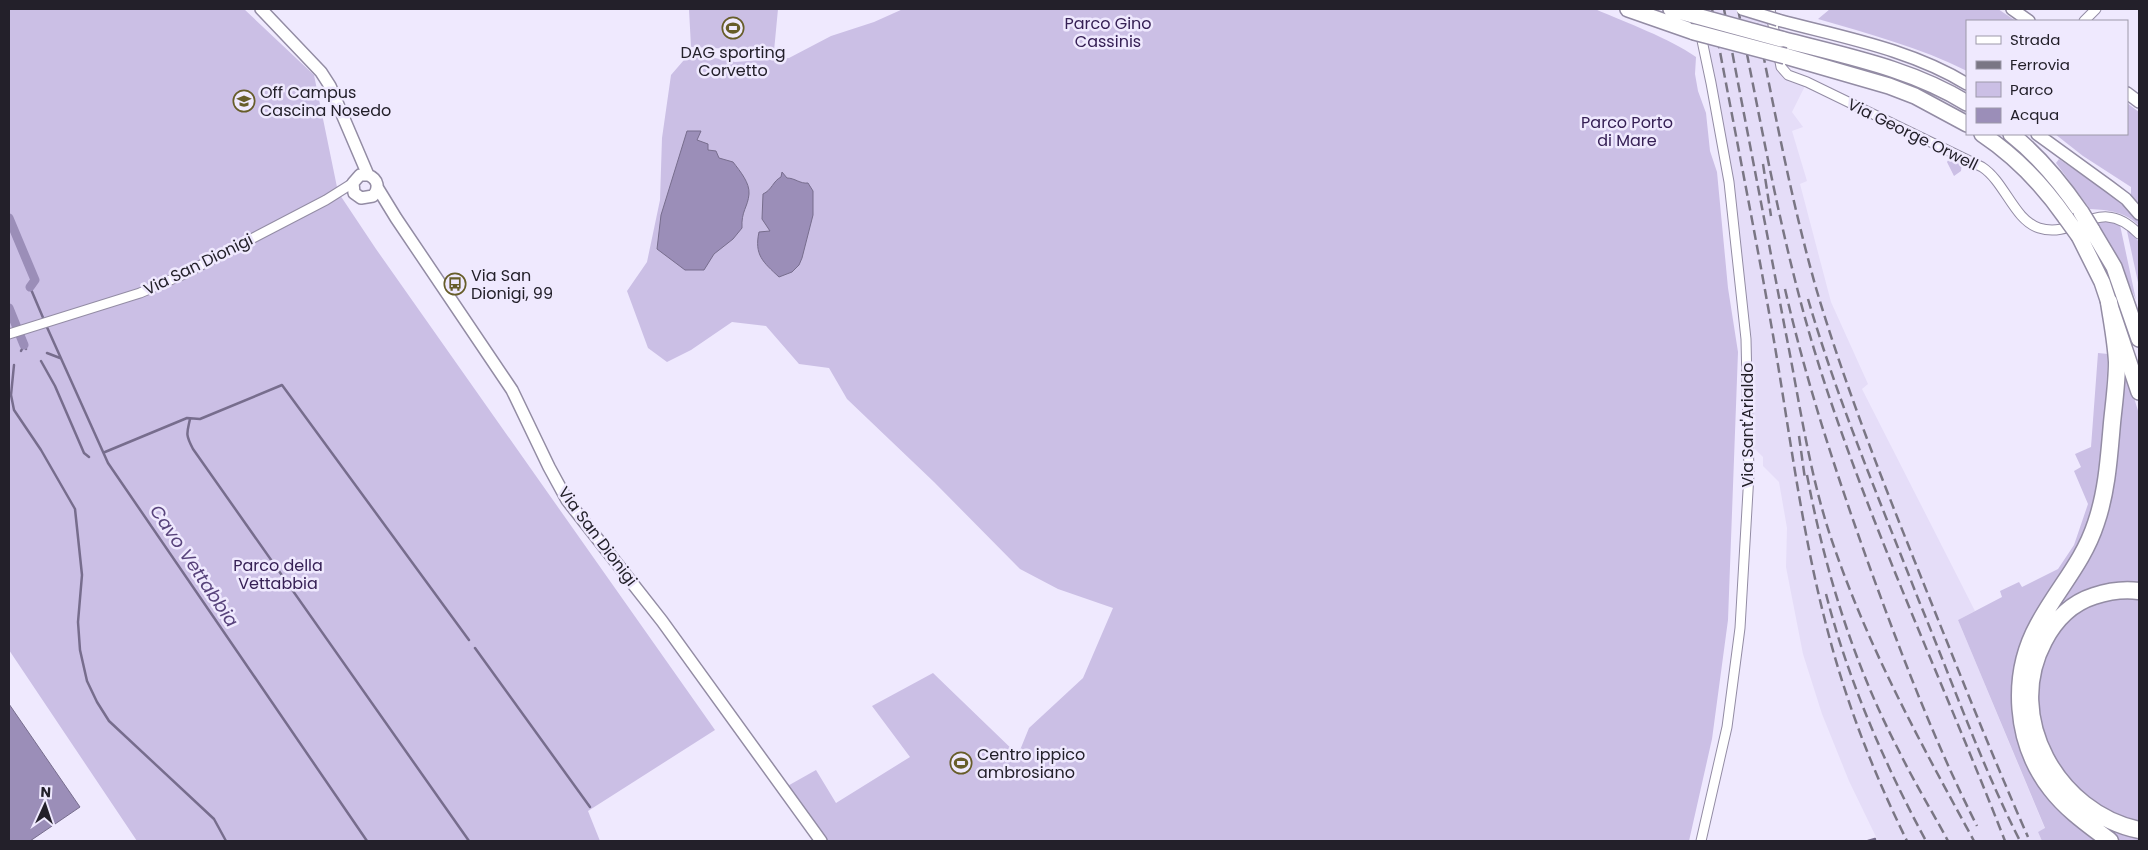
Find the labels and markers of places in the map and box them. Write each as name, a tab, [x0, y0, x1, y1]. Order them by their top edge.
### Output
sports icon: DAG sporting Corvetto	[721, 16, 745, 40]
place label: DAG sporting Corvetto	[680, 41, 786, 82]
place label: Off Campus Cascina Nosedo	[260, 81, 391, 122]
school or university icon: Off Campus Cascina Nosedo	[232, 89, 256, 113]
place label: Via San Dionigi, 99	[471, 264, 553, 305]
bus stop icon: Via San Dionigi, 99	[443, 272, 467, 296]
place label: Centro ippico ambrosiano	[977, 743, 1085, 784]
sports icon: Centro ippico ambrosiano	[949, 751, 973, 775]

